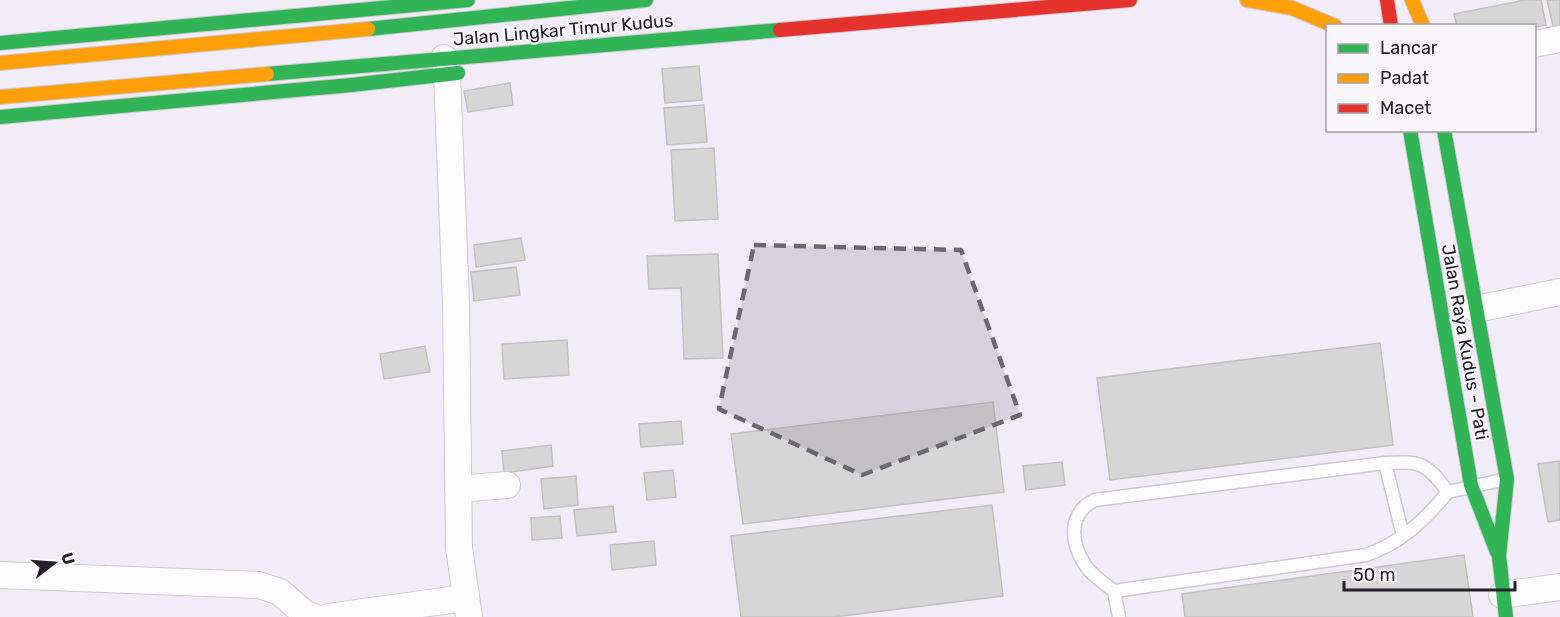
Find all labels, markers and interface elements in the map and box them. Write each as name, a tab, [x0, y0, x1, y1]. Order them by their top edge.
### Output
street label: Jalan Lingkar Timur Kudus	[452, 9, 674, 51]
legend	[1326, 24, 1536, 132]
text: Lancar	[1380, 37, 1438, 59]
text: Padat	[1380, 67, 1429, 89]
text: Macet	[1380, 97, 1431, 119]
street label: Jalan Raya Kudus - Pati	[1437, 242, 1493, 442]
north arrow	[24, 533, 84, 593]
text: U	[57, 550, 79, 567]
scale bar	[1344, 554, 1515, 592]
text: 50 m	[1353, 564, 1396, 586]

